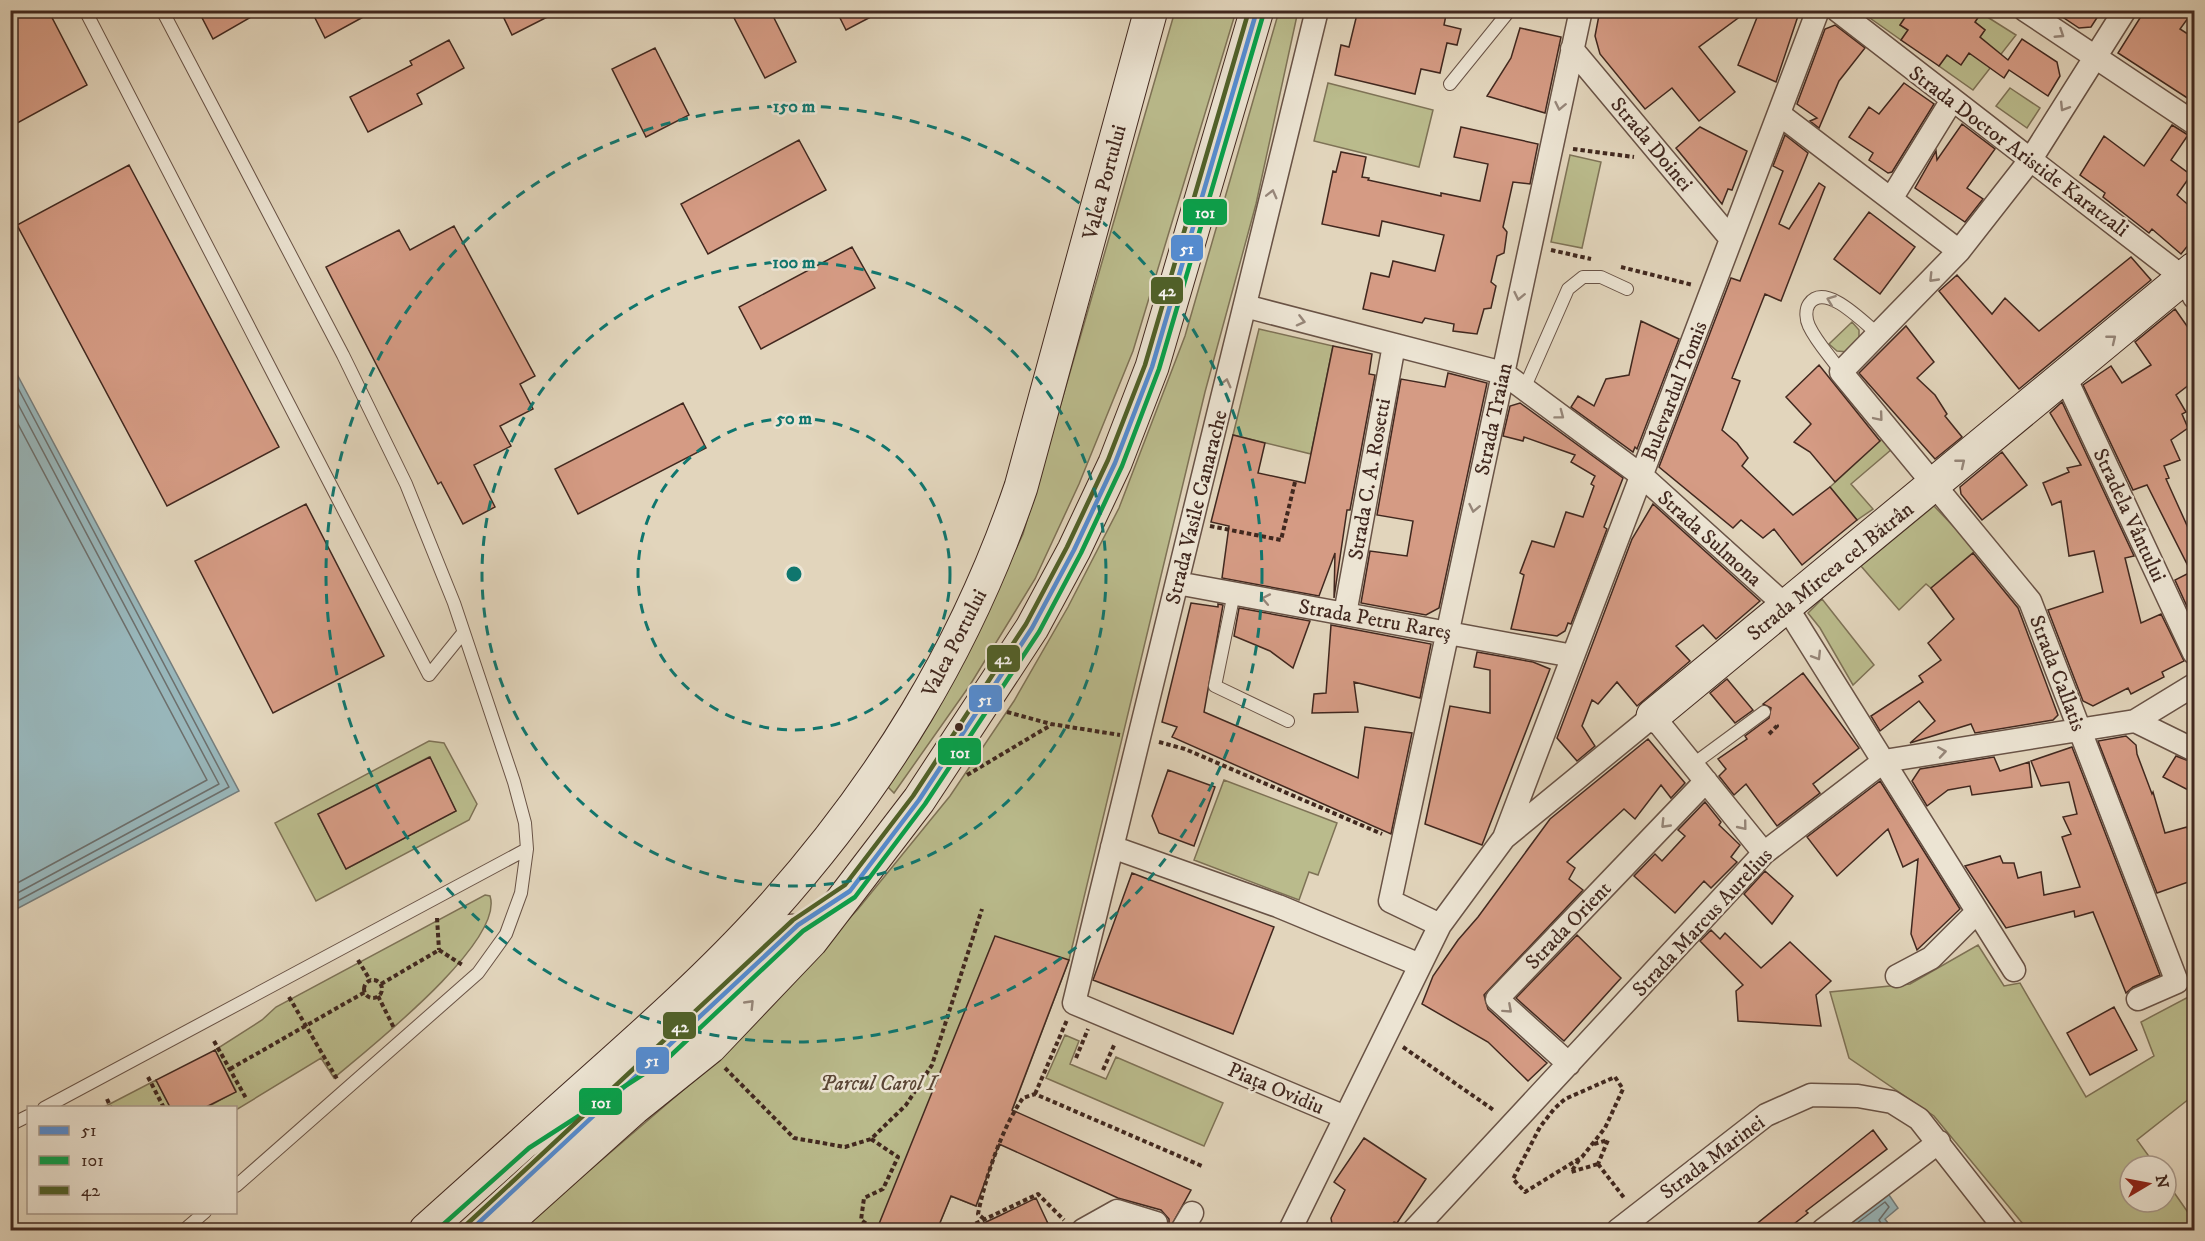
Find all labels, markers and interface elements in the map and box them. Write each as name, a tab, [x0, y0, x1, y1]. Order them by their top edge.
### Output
one-way arrow	[2053, 27, 2064, 38]
street label: Strada Doctor Aristide Karatzali	[1903, 61, 2134, 243]
street label: Strada Doinei	[1604, 92, 1698, 197]
text: 150 m	[773, 96, 816, 118]
one-way arrow	[1554, 100, 1567, 110]
one-way arrow	[2060, 101, 2072, 111]
street label: Valea Portului	[1077, 122, 1133, 243]
one-way arrow	[1265, 189, 1278, 199]
line badge: 101	[1182, 198, 1228, 226]
text: 101	[1195, 203, 1215, 223]
line badge: 51	[1170, 234, 1204, 262]
text: 51	[1179, 239, 1194, 259]
text: 100 m	[772, 252, 816, 274]
one-way arrow	[1930, 270, 1941, 281]
line badge: 42	[1150, 276, 1184, 305]
text: 42	[1157, 281, 1177, 301]
one-way arrow	[1513, 291, 1526, 301]
one-way arrow	[1826, 295, 1837, 308]
one-way arrow	[1296, 314, 1306, 326]
street label: Bulevardul Tomis	[1636, 318, 1714, 465]
one-way arrow	[2105, 335, 2116, 346]
street label: Strada Traian	[1469, 361, 1519, 478]
one-way arrow	[1218, 378, 1231, 388]
street label: Strada C. A. Rosetti	[1343, 396, 1397, 562]
street label: Strada Vasile Canarache	[1160, 407, 1234, 607]
text: 50 m	[775, 408, 812, 430]
one-way arrow	[1553, 408, 1564, 419]
one-way arrow	[1871, 410, 1882, 421]
street label: Stradela Vântului	[2087, 444, 2171, 586]
one-way arrow	[1954, 459, 1965, 470]
street label: Strada Sulmona	[1652, 485, 1767, 593]
street label: Strada Mircea cel Bătrân	[1742, 496, 1919, 647]
one-way arrow	[1468, 502, 1481, 512]
centre of rings	[784, 564, 804, 584]
street label: Valea Portului	[916, 585, 993, 703]
one-way arrow	[1261, 593, 1271, 606]
street label: Strada Petru Rareș	[1296, 594, 1453, 646]
street label: Strada Callatis	[2023, 612, 2091, 735]
line badge: 42	[986, 644, 1021, 673]
text: 42	[993, 649, 1013, 669]
one-way arrow	[1810, 649, 1821, 660]
line badge: 51	[968, 684, 1003, 713]
text: 51	[977, 690, 992, 710]
unlabelled marker	[953, 721, 965, 733]
line badge: 101	[937, 737, 982, 766]
text: 101	[950, 743, 970, 763]
one-way arrow	[1937, 746, 1947, 759]
one-way arrow	[1661, 817, 1672, 827]
one-way arrow	[1735, 820, 1746, 831]
street label: Strada Marcus Aurelius	[1627, 843, 1778, 1002]
street label: Strada Orient	[1520, 876, 1617, 975]
one-way arrow	[743, 1001, 754, 1011]
one-way arrow	[1501, 1002, 1511, 1013]
line badge: 42	[662, 1011, 697, 1040]
text: 42	[670, 1017, 690, 1037]
line badge: 51	[635, 1046, 670, 1075]
text: 51	[644, 1051, 659, 1071]
street label: Piața Ovidiu	[1223, 1057, 1328, 1121]
park label: Parcul Carol I	[820, 1071, 940, 1097]
line badge: 101	[578, 1087, 623, 1116]
text: 101	[591, 1093, 611, 1113]
legend	[27, 1106, 237, 1214]
street label: Strada Marinei	[1655, 1110, 1770, 1206]
text: 51	[81, 1120, 97, 1142]
text: 101	[81, 1150, 104, 1172]
north arrow	[2118, 1154, 2178, 1214]
text: N	[2151, 1173, 2173, 1190]
text: 42	[81, 1180, 100, 1202]

